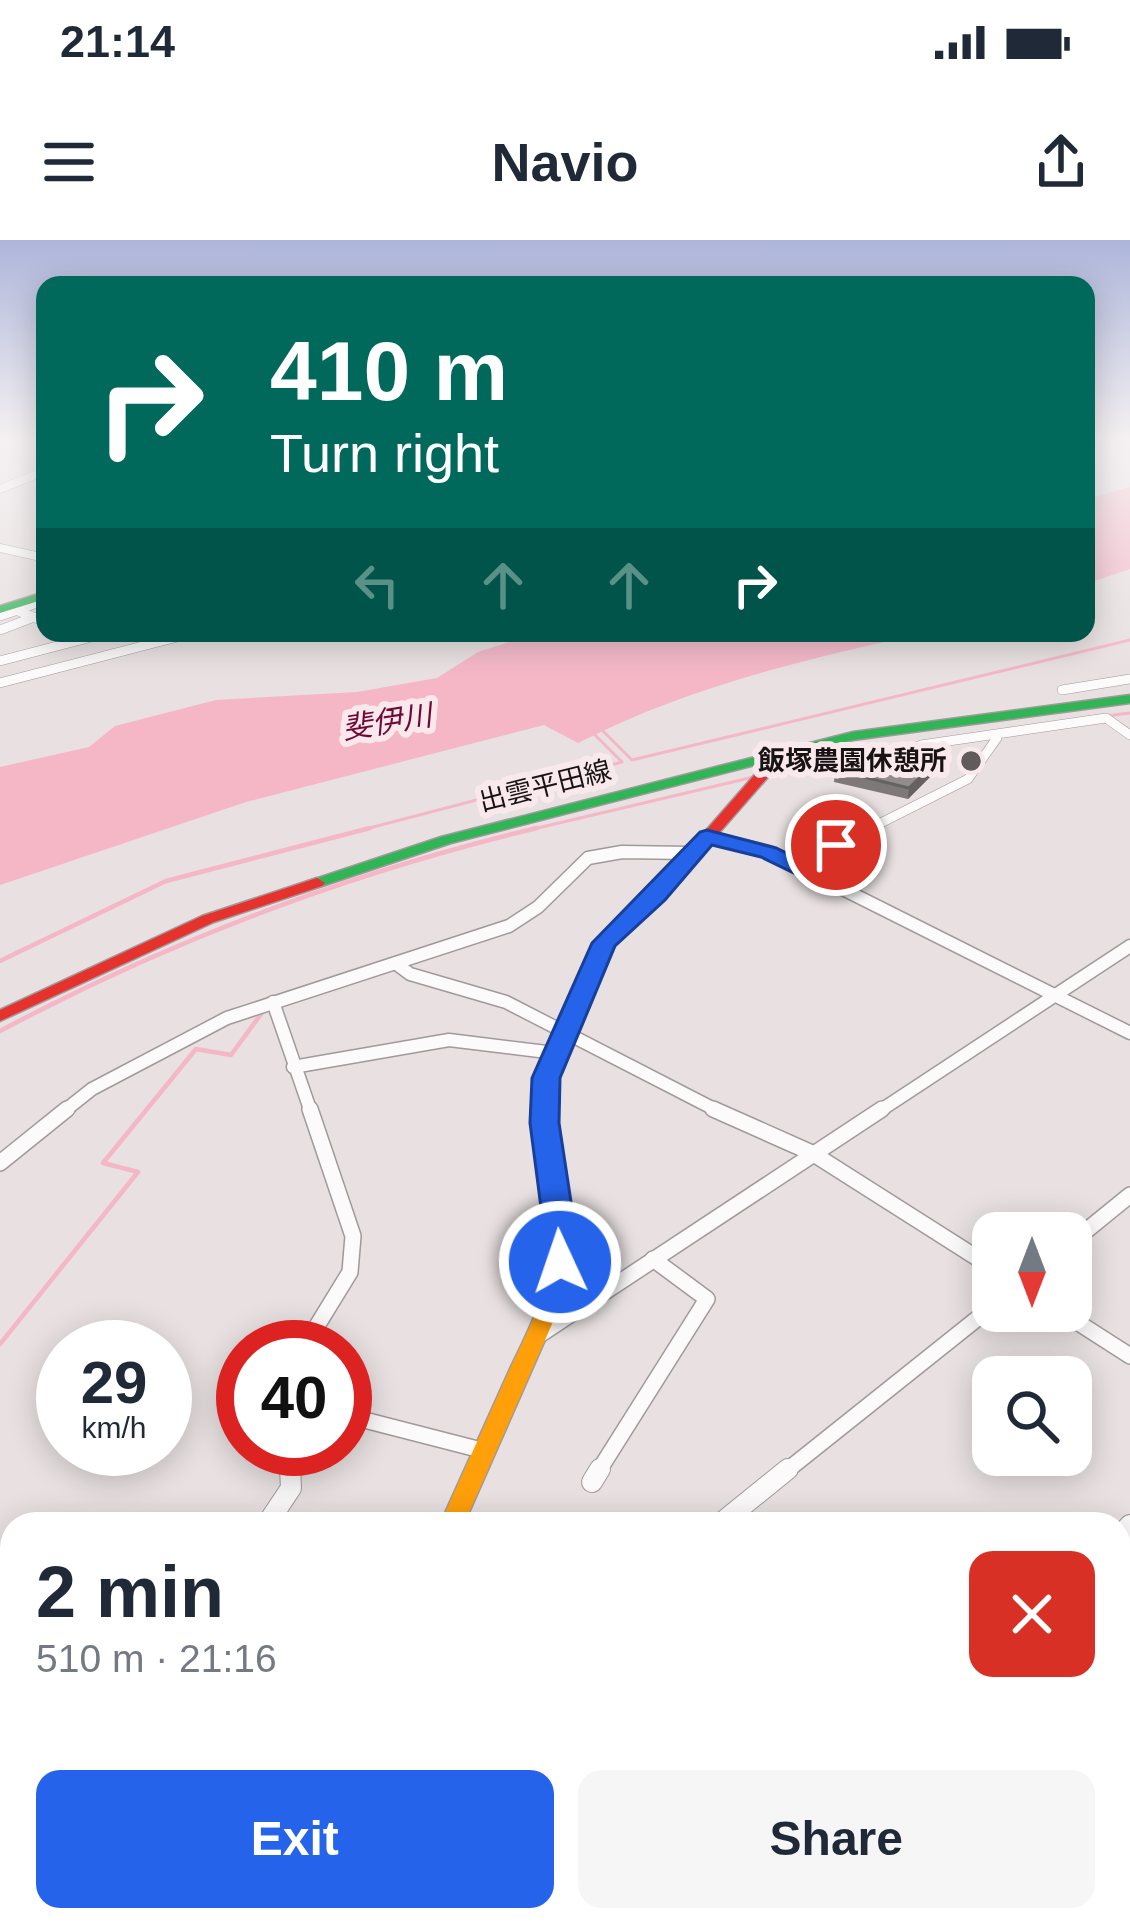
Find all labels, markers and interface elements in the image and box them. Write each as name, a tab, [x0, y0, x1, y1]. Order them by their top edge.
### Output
text: 21:14	[60, 16, 175, 67]
icon: menu	[36, 129, 102, 195]
icon: share	[1028, 129, 1094, 195]
text: Navio	[491, 132, 639, 192]
icon: right	[72, 324, 228, 480]
text: 410 m	[270, 324, 508, 418]
text: Turn right	[270, 423, 499, 483]
icon: left	[344, 552, 410, 618]
icon: ahead	[470, 552, 536, 618]
icon: ahead	[596, 552, 662, 618]
icon: right	[722, 552, 788, 618]
water label: 斐伊川	[340, 698, 437, 745]
place label: 飯塚農園休憩所	[758, 746, 947, 776]
marker: 飯塚農園休憩所	[958, 748, 984, 774]
street label: 出雲平田線	[476, 755, 614, 817]
pin	[785, 794, 887, 896]
icon: arrive	[803, 812, 869, 878]
position arrow	[497, 1199, 623, 1325]
north arrow	[972, 1212, 1092, 1332]
map controls	[972, 1212, 1092, 1476]
speed limit sign: 40	[216, 1320, 372, 1476]
text: 29	[81, 1349, 147, 1416]
button: search	[972, 1356, 1092, 1476]
text: km/h	[81, 1411, 147, 1444]
button: close	[969, 1551, 1095, 1677]
text: 2 min	[36, 1552, 224, 1632]
text: 510 m · 21:16	[36, 1637, 277, 1680]
button: Exit	[36, 1770, 554, 1908]
button: Share	[578, 1770, 1095, 1908]

